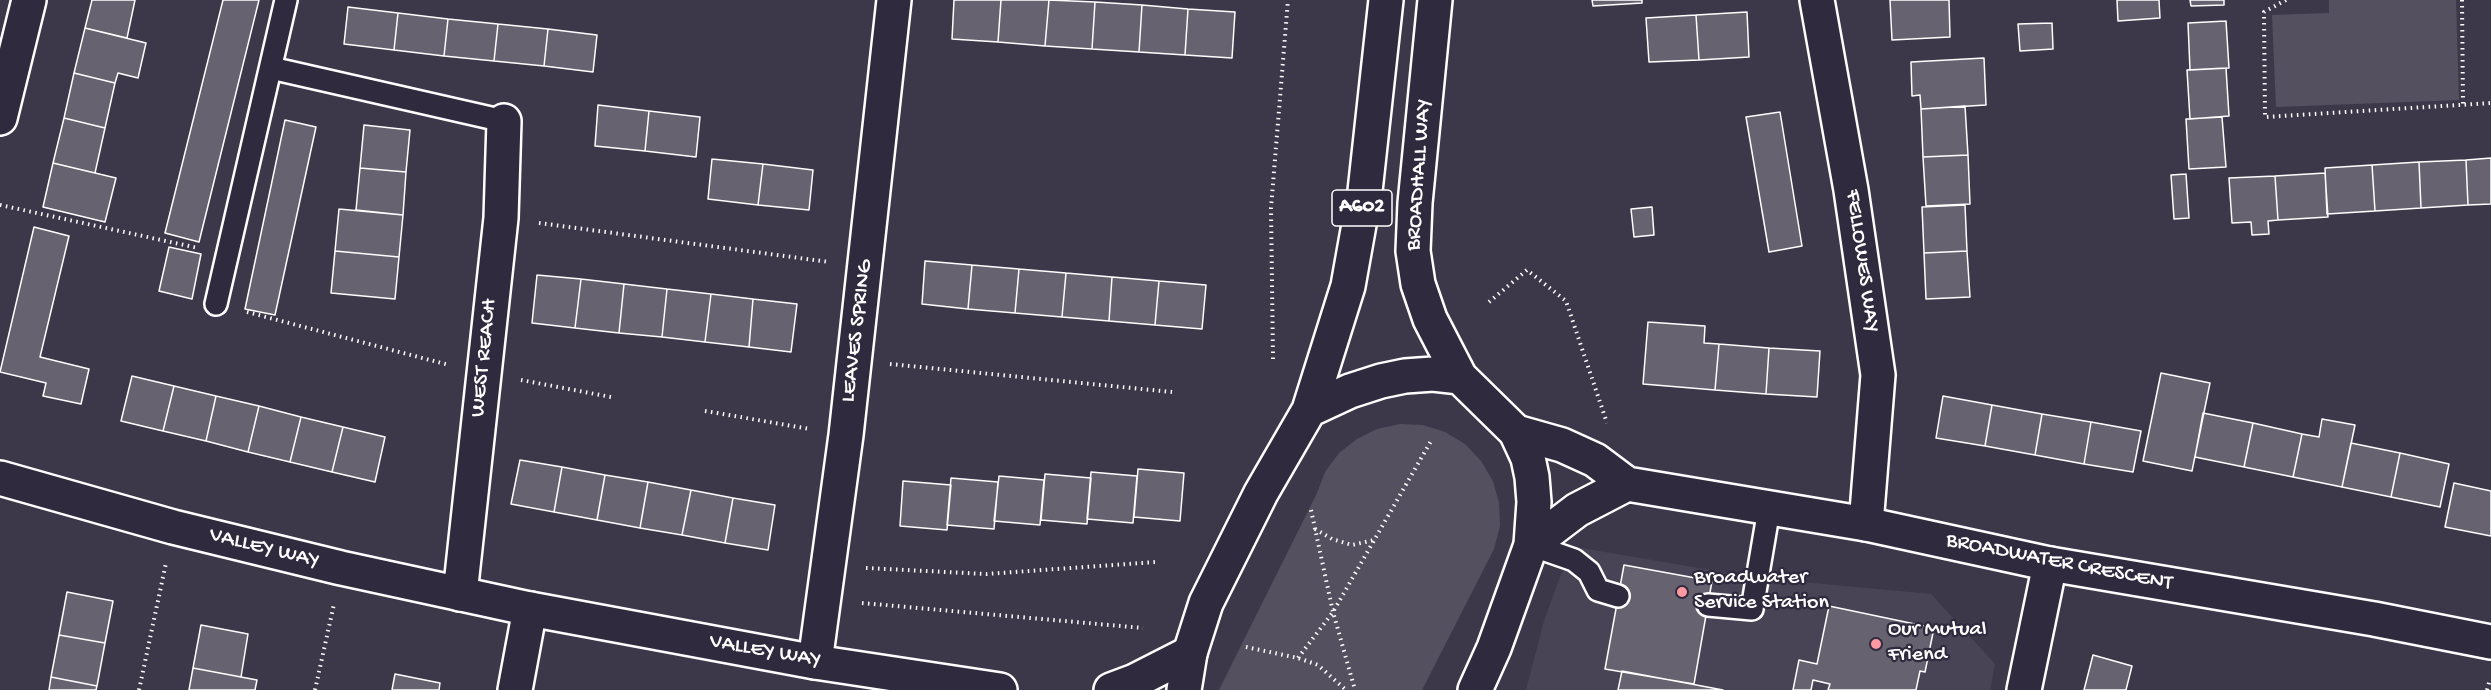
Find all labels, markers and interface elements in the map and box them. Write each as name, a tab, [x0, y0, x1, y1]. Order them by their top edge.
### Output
street label: BROADHALL WAY	[1402, 98, 1438, 252]
street label: FELLOWES WAY	[1838, 188, 1884, 334]
road number: A602	[1332, 190, 1392, 226]
street label: LEAVES SPRING	[836, 258, 880, 404]
street label: WEST REACH	[466, 297, 504, 419]
street label: VALLEY WAY	[206, 523, 322, 575]
street label: BROADWATER CRESCENT	[1944, 528, 2174, 598]
place label: Broadwater Service Station	[1694, 566, 1829, 618]
marker: Broadwater Service Station	[1675, 585, 1689, 599]
place label: Our Mutual Friend	[1888, 618, 1987, 670]
street label: VALLEY WAY	[707, 629, 823, 675]
marker: Our Mutual Friend	[1869, 637, 1883, 651]

